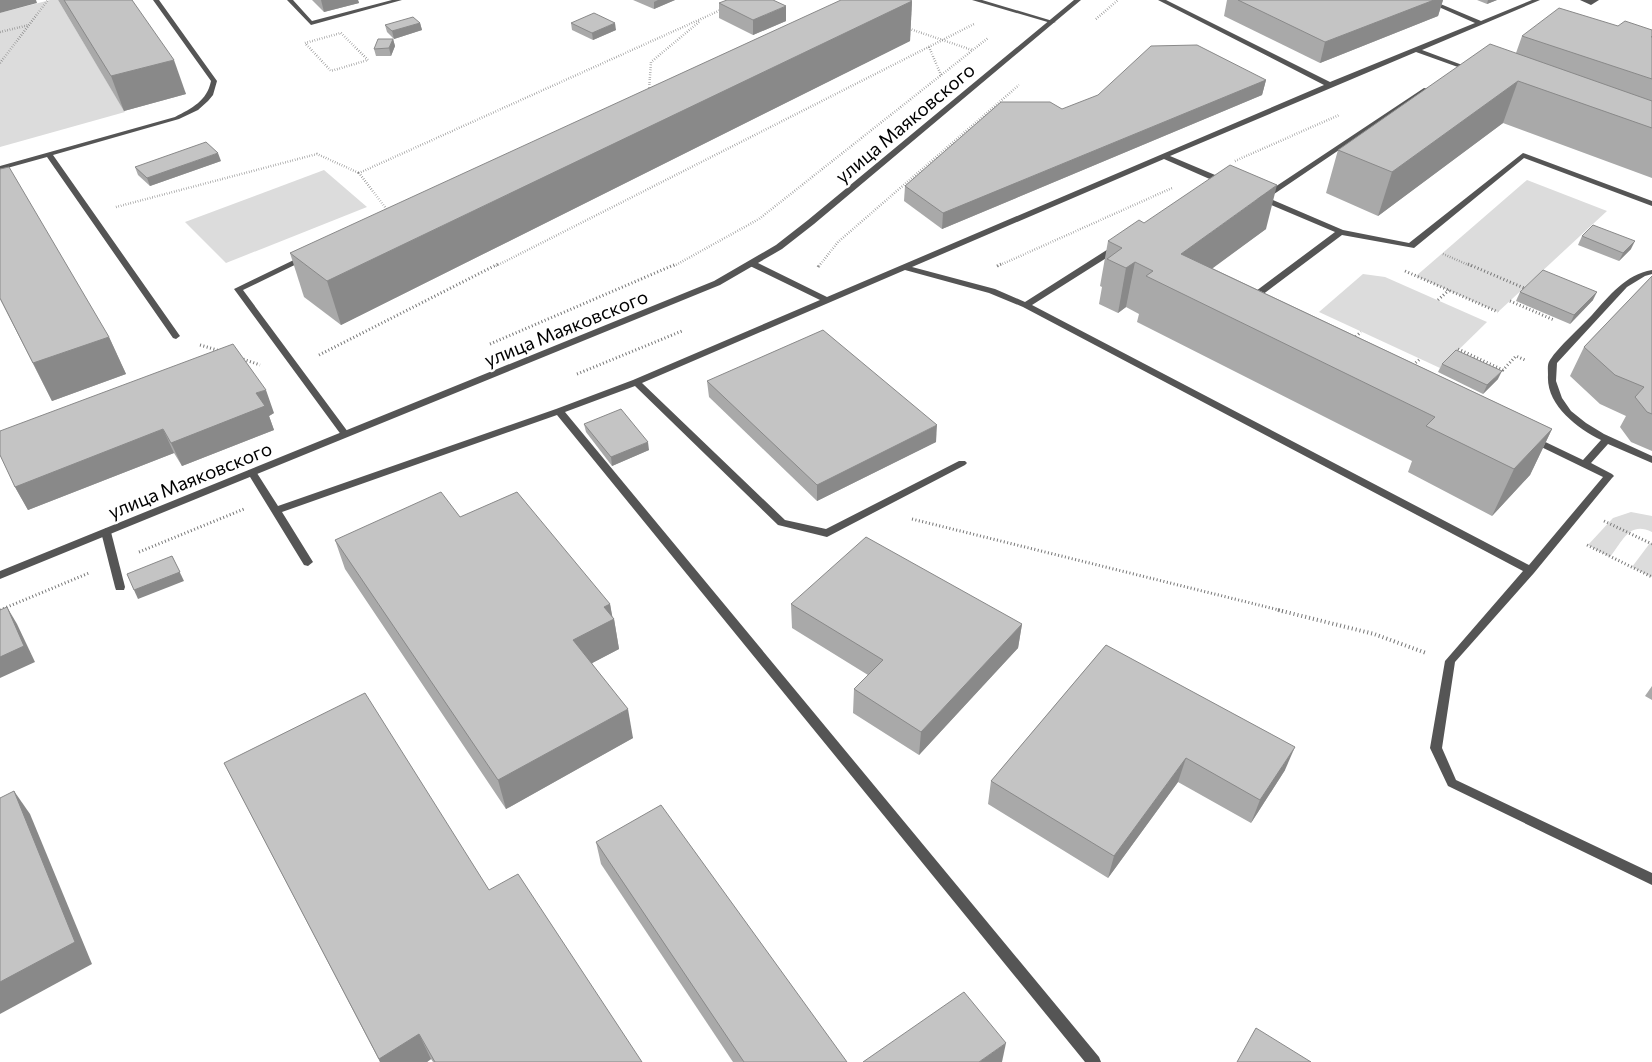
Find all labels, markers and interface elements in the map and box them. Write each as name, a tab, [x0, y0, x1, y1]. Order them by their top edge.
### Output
street label: улица Маяковского	[830, 58, 979, 188]
street label: улица Маяковского	[481, 284, 651, 371]
street label: улица Маяковского	[105, 436, 275, 523]

